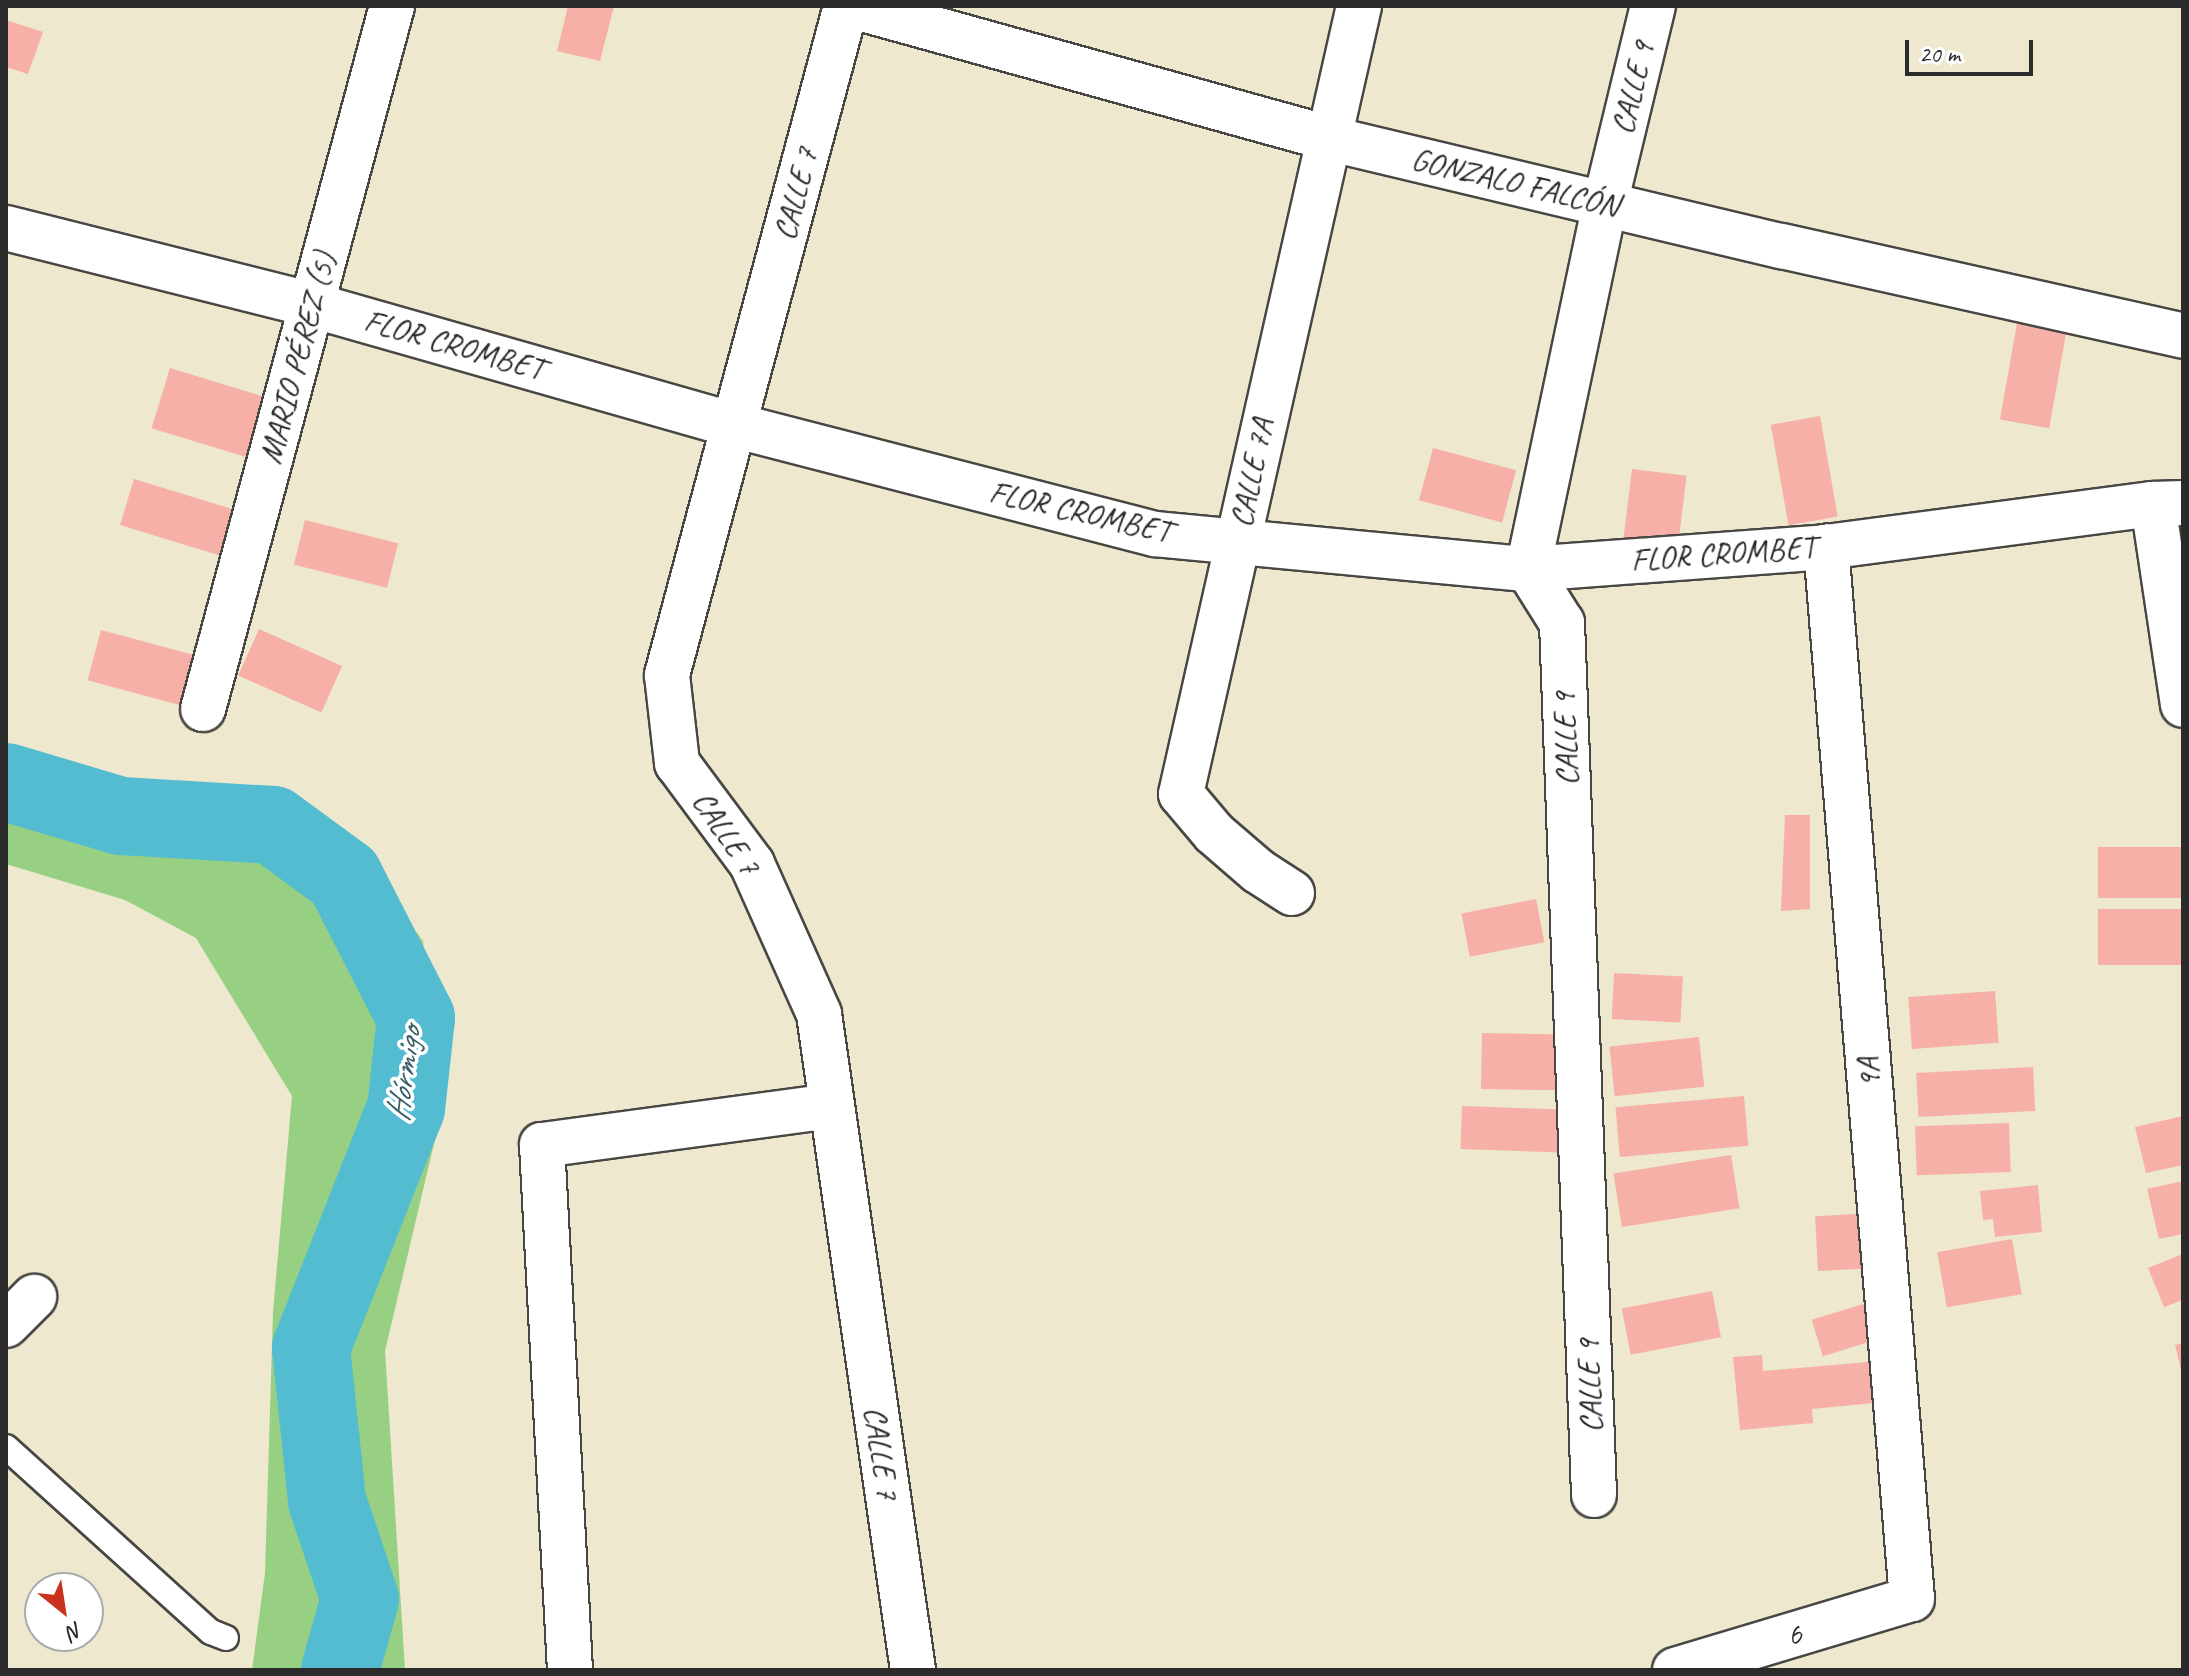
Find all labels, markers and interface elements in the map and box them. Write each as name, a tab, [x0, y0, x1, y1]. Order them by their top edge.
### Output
scale bar	[1909, 24, 2037, 74]
street label: CALLE 9	[1603, 38, 1663, 138]
text: 20 m	[1919, 39, 1960, 69]
street label: GONZALO FALCÓN	[1408, 141, 1622, 225]
street label: CALLE 7	[765, 144, 827, 244]
street label: MARIO PÉREZ (5)	[251, 248, 345, 468]
street label: FLOR CROMBET	[360, 301, 548, 389]
street label: CALLE 7A	[1222, 415, 1282, 531]
street label: FLOR CROMBET	[986, 472, 1174, 552]
street label: FLOR CROMBET	[1629, 528, 1817, 580]
street label: CALLE 9	[1545, 692, 1587, 786]
street label: CALLE 7	[684, 783, 768, 883]
water label: Hórmigo	[376, 1024, 430, 1124]
street label: 9A	[1849, 1056, 1889, 1090]
street label: CALLE 9	[1569, 1339, 1611, 1433]
street label: CALLE 7	[855, 1404, 907, 1502]
north arrow	[24, 1572, 104, 1652]
street label: 6	[1782, 1615, 1806, 1655]
text: N	[62, 1616, 88, 1647]

